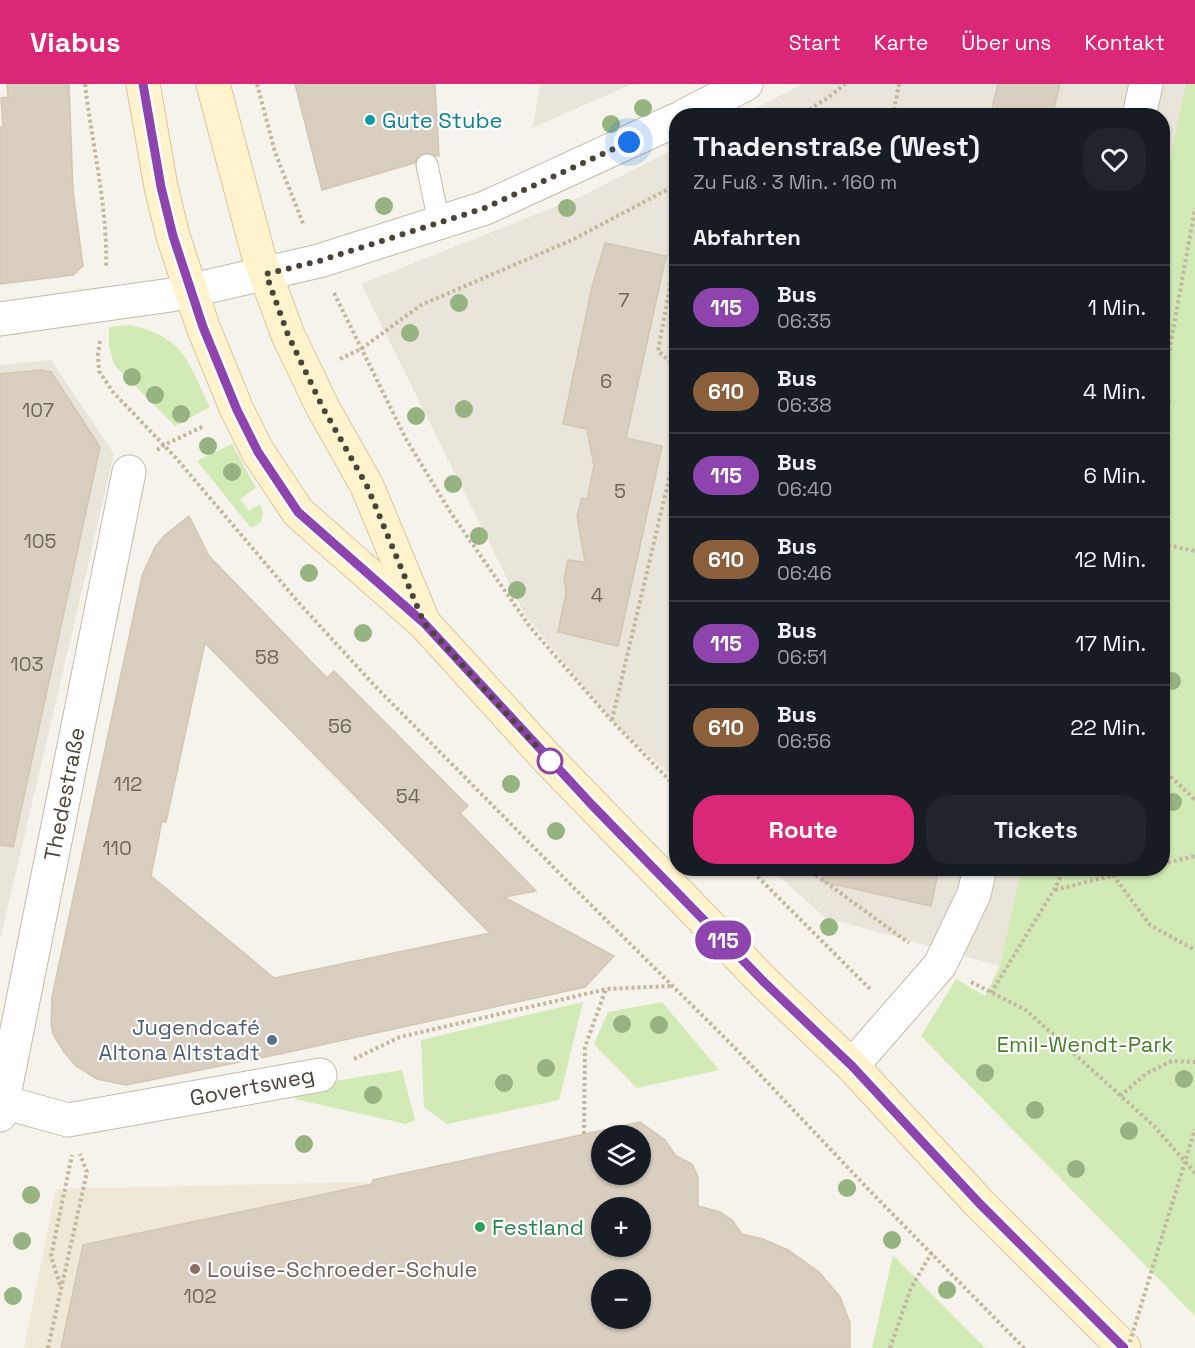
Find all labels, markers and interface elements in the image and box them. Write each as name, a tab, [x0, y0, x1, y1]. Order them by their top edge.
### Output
text: Viabus	[30, 24, 121, 60]
text: Start	[789, 29, 841, 56]
text: Karte	[874, 29, 928, 56]
text: Über uns	[961, 29, 1051, 56]
text: Kontakt	[1084, 29, 1165, 56]
place label: Gute Stube	[382, 106, 503, 134]
marker: Gute Stube	[363, 113, 377, 127]
your location	[614, 127, 644, 157]
text: Thadenstraße (West)	[693, 128, 980, 164]
button: heart	[1083, 128, 1146, 191]
text: Zu Fuß · 3 Min. · 160 m	[693, 169, 897, 195]
text: Abfahrten	[693, 223, 801, 251]
text: Bus	[777, 280, 817, 308]
house number: 7	[618, 287, 630, 313]
text: 1 Min.	[1088, 293, 1146, 321]
text: 115	[710, 294, 742, 321]
text: 06:35	[777, 308, 831, 334]
text: Bus	[777, 364, 817, 392]
house number: 6	[600, 368, 612, 394]
text: 4 Min.	[1083, 377, 1146, 405]
text: 610	[708, 378, 744, 405]
text: 06:38	[777, 392, 832, 418]
house number: 107	[22, 397, 54, 423]
text: Bus	[777, 448, 817, 476]
text: 6 Min.	[1083, 461, 1146, 489]
text: 115	[710, 462, 742, 489]
text: 06:40	[777, 476, 832, 502]
house number: 5	[614, 478, 626, 504]
house number: 105	[23, 528, 57, 554]
text: Bus	[777, 532, 817, 560]
text: 12 Min.	[1074, 545, 1146, 573]
text: 610	[708, 546, 744, 573]
text: 06:46	[777, 560, 832, 586]
house number: 4	[591, 582, 603, 608]
text: Bus	[777, 616, 817, 644]
text: 17 Min.	[1075, 629, 1146, 657]
text: 115	[710, 630, 742, 657]
house number: 58	[255, 644, 279, 670]
text: 06:51	[777, 644, 827, 670]
house number: 103	[10, 651, 44, 677]
text: Bus	[777, 700, 817, 728]
house number: 56	[328, 713, 352, 739]
text: 22 Min.	[1070, 713, 1146, 741]
text: 610	[708, 714, 744, 741]
street label: Thedestraße	[37, 725, 91, 863]
text: 06:56	[777, 728, 831, 754]
unlabelled marker	[537, 748, 563, 774]
house number: 112	[114, 771, 142, 797]
house number: 54	[396, 783, 420, 809]
button: Route	[693, 795, 914, 864]
button: Tickets	[926, 795, 1146, 864]
house number: 110	[102, 835, 132, 861]
line badge: 115	[688, 920, 758, 960]
text: 115	[707, 927, 739, 954]
place label: Jugendcafé Altona Altstadt	[99, 1013, 260, 1066]
park label: Emil-Wendt-Park	[997, 1030, 1174, 1058]
marker: Jugendcafé Altona Altstadt	[265, 1033, 279, 1047]
street label: Govertsweg	[187, 1060, 317, 1112]
map controls	[591, 1125, 651, 1329]
button: layers	[591, 1125, 651, 1185]
button: +	[591, 1197, 651, 1257]
place label: Festland	[492, 1213, 584, 1241]
marker: Festland	[473, 1220, 487, 1234]
place label: Louise-Schroeder-Schule	[207, 1255, 478, 1283]
marker: Louise-Schroeder-Schule	[188, 1262, 202, 1276]
button: −	[591, 1269, 651, 1329]
house number: 102	[183, 1283, 217, 1309]

